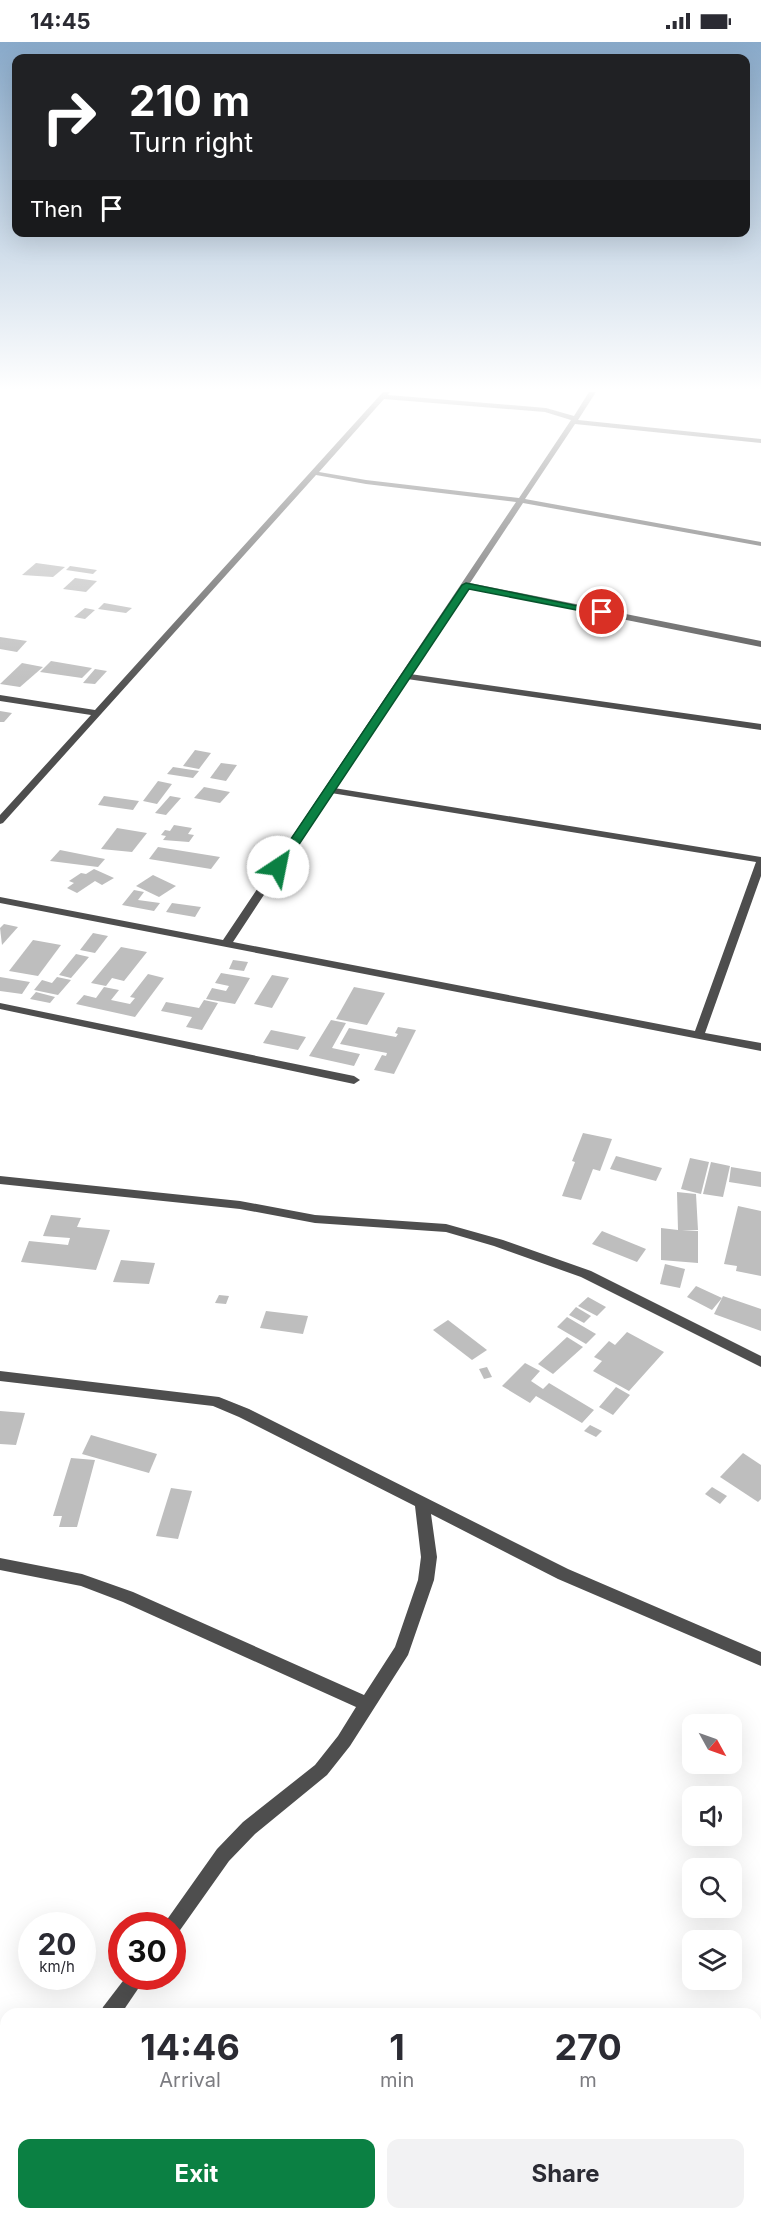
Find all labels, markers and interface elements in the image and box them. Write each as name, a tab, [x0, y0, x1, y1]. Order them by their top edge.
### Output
text: 14:45	[30, 8, 91, 34]
text: 210 m	[129, 75, 250, 126]
icon: right	[30, 78, 108, 156]
text: Turn right	[129, 126, 253, 159]
icon: arrive	[95, 192, 128, 225]
text: Then	[30, 196, 83, 222]
pin	[576, 586, 627, 637]
icon: arrive	[585, 595, 618, 628]
position arrow	[246, 835, 310, 899]
north arrow	[682, 1714, 742, 1774]
map controls	[682, 1714, 742, 1990]
button: sound	[682, 1786, 742, 1846]
button: search	[682, 1858, 742, 1918]
speed limit sign: 30	[108, 1912, 186, 1990]
text: 20	[37, 1926, 77, 1962]
button: layers	[682, 1930, 742, 1990]
text: km/h	[39, 1957, 75, 1976]
text: 14:46	[140, 2025, 240, 2069]
text: 1	[389, 2025, 405, 2069]
text: 270	[554, 2025, 622, 2069]
text: Arrival	[159, 2068, 221, 2092]
text: min	[380, 2068, 414, 2092]
text: m	[579, 2068, 597, 2092]
button: Exit	[18, 2139, 375, 2208]
button: Share	[387, 2139, 744, 2208]

